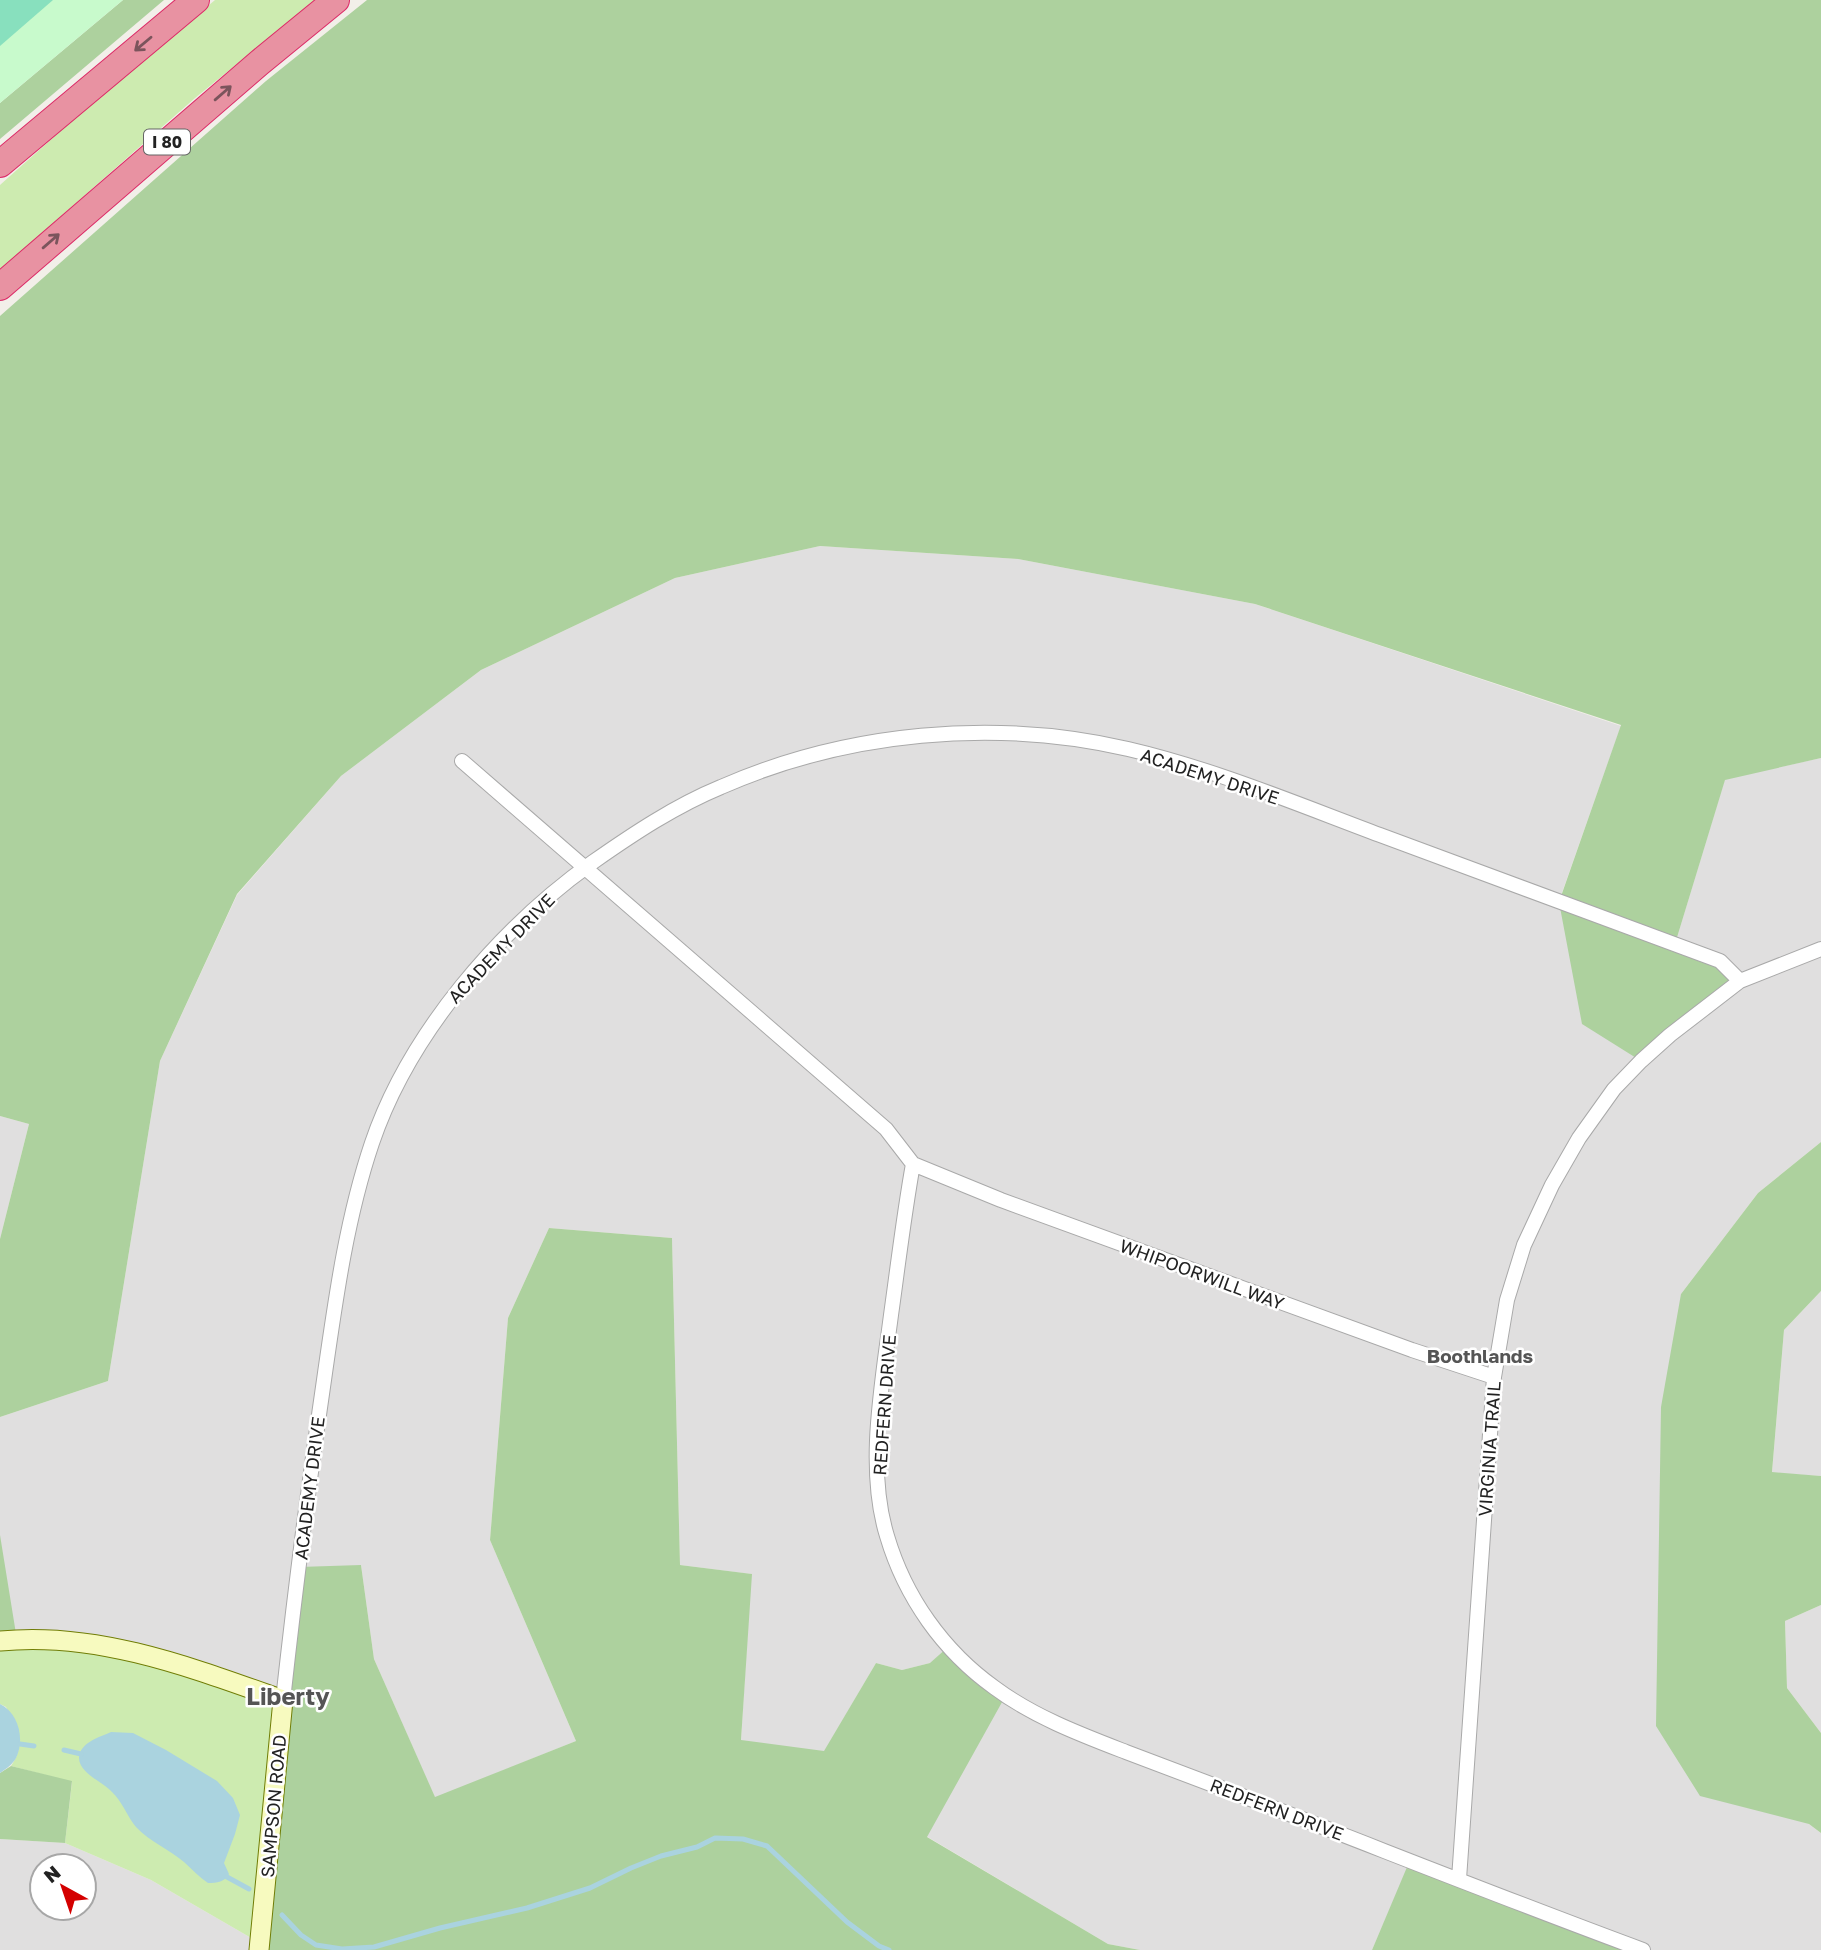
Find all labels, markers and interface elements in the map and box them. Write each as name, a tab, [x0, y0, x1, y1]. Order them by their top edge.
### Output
one-way arrow	[135, 36, 153, 52]
one-way arrow	[214, 85, 232, 101]
road number: I 80	[144, 130, 190, 154]
one-way arrow	[42, 233, 60, 249]
street label: ACADEMY DRIVE	[1138, 743, 1282, 809]
street label: ACADEMY DRIVE	[443, 888, 559, 1008]
street label: WHIPOORWILL WAY	[1117, 1234, 1288, 1314]
street label: REDFERN DRIVE	[868, 1334, 900, 1476]
district label: Boothlands	[1427, 1344, 1534, 1367]
street label: VIRGINIA TRAIL	[1473, 1381, 1505, 1517]
street label: ACADEMY DRIVE	[289, 1415, 329, 1561]
district label: Liberty	[246, 1681, 330, 1710]
street label: SAMPSON ROAD	[256, 1734, 290, 1878]
street label: REDFERN DRIVE	[1207, 1773, 1347, 1845]
north arrow	[28, 1852, 98, 1922]
text: N	[39, 1860, 65, 1887]

